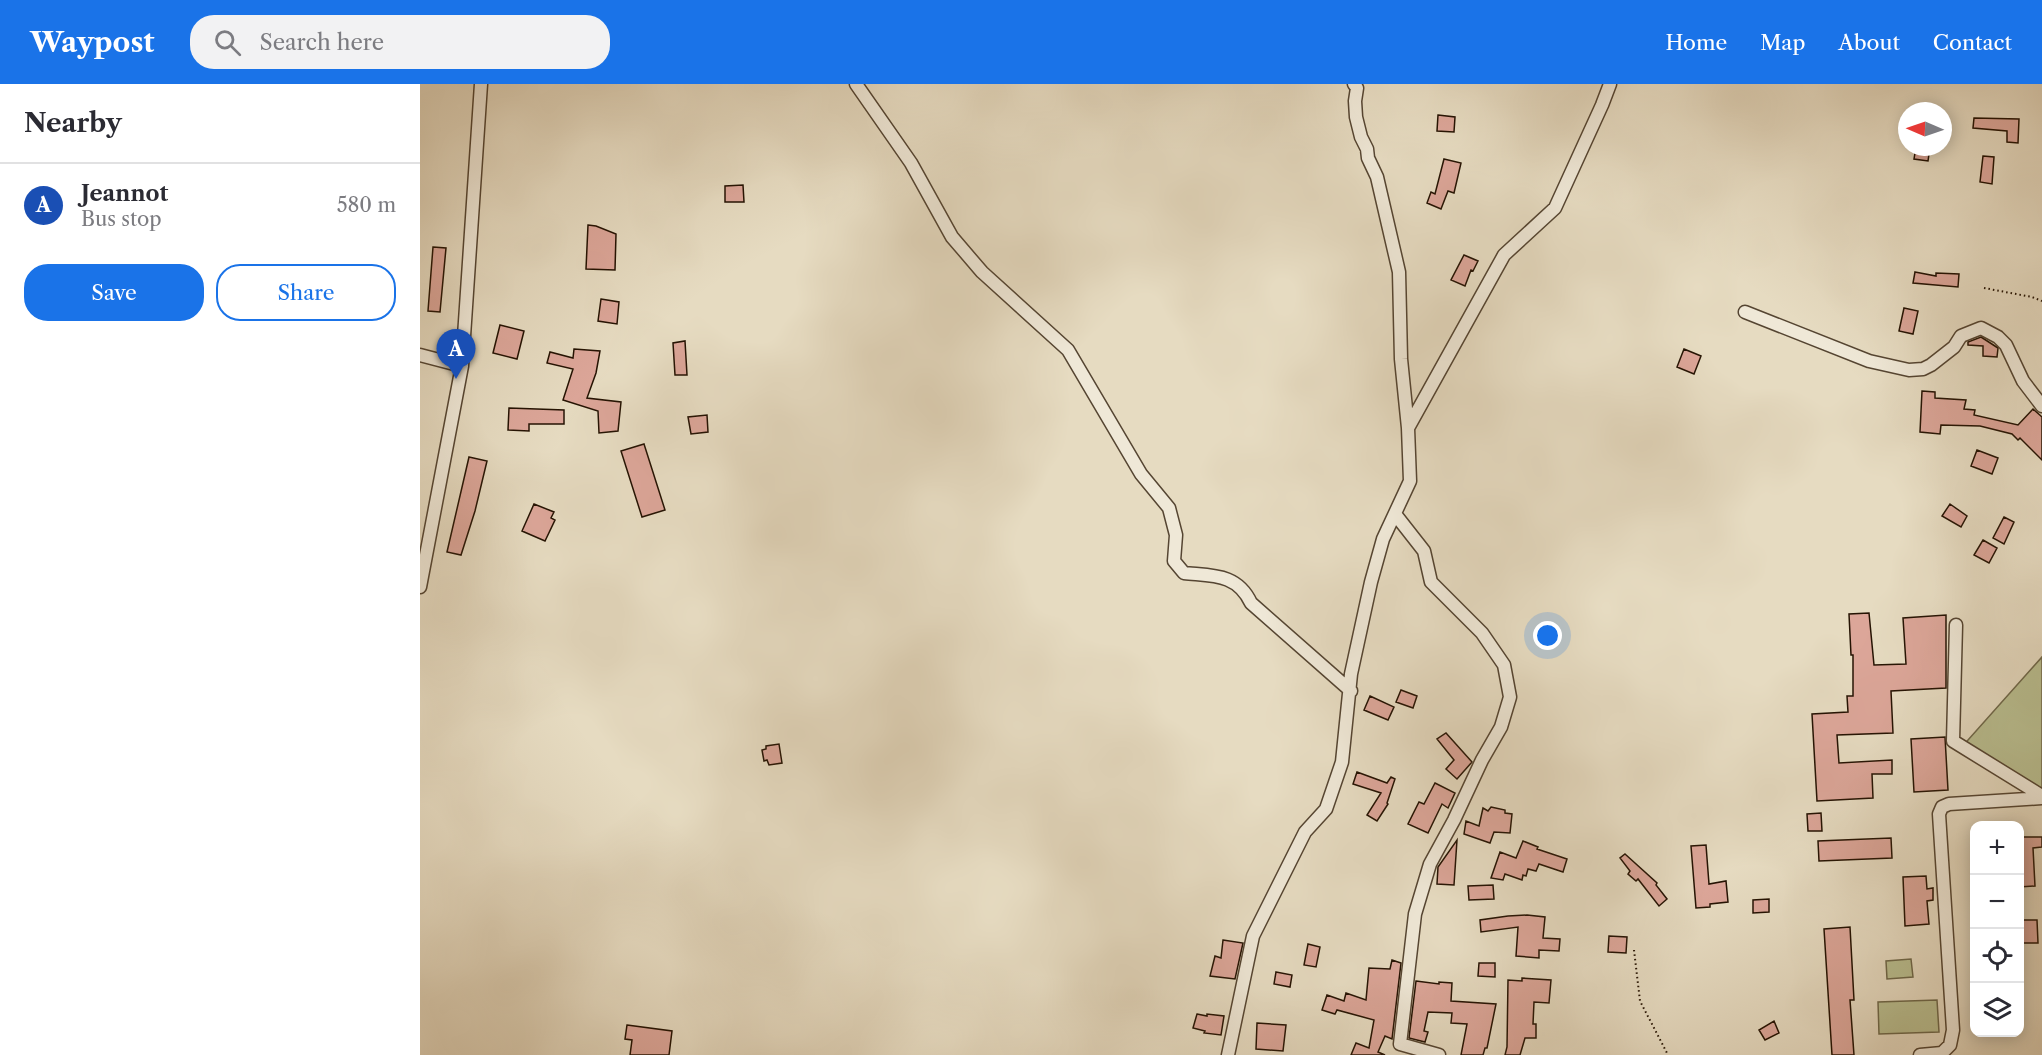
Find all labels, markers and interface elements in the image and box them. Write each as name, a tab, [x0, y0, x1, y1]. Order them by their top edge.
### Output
search box	[190, 15, 610, 69]
text: Waypost	[30, 25, 154, 59]
icon: search	[211, 26, 244, 59]
text: Search here	[259, 29, 384, 56]
text: Home	[1666, 30, 1727, 55]
text: Map	[1760, 30, 1805, 55]
text: About	[1838, 30, 1900, 55]
text: Contact	[1933, 30, 2012, 55]
north arrow	[1898, 102, 1952, 156]
text: Nearby	[24, 107, 122, 139]
text: Jeannot	[81, 180, 168, 207]
text: A	[36, 193, 51, 217]
text: 580 m	[337, 193, 396, 217]
text: Bus stop	[81, 207, 162, 231]
button: Save	[24, 264, 204, 321]
button: Share	[216, 264, 396, 321]
pin: A	[436, 330, 476, 379]
your location	[1533, 621, 1562, 650]
map controls	[1970, 821, 2024, 1037]
button: +	[1970, 821, 2024, 875]
button: −	[1970, 875, 2024, 929]
button: locate	[1970, 929, 2024, 983]
button: layers	[1970, 983, 2024, 1037]

